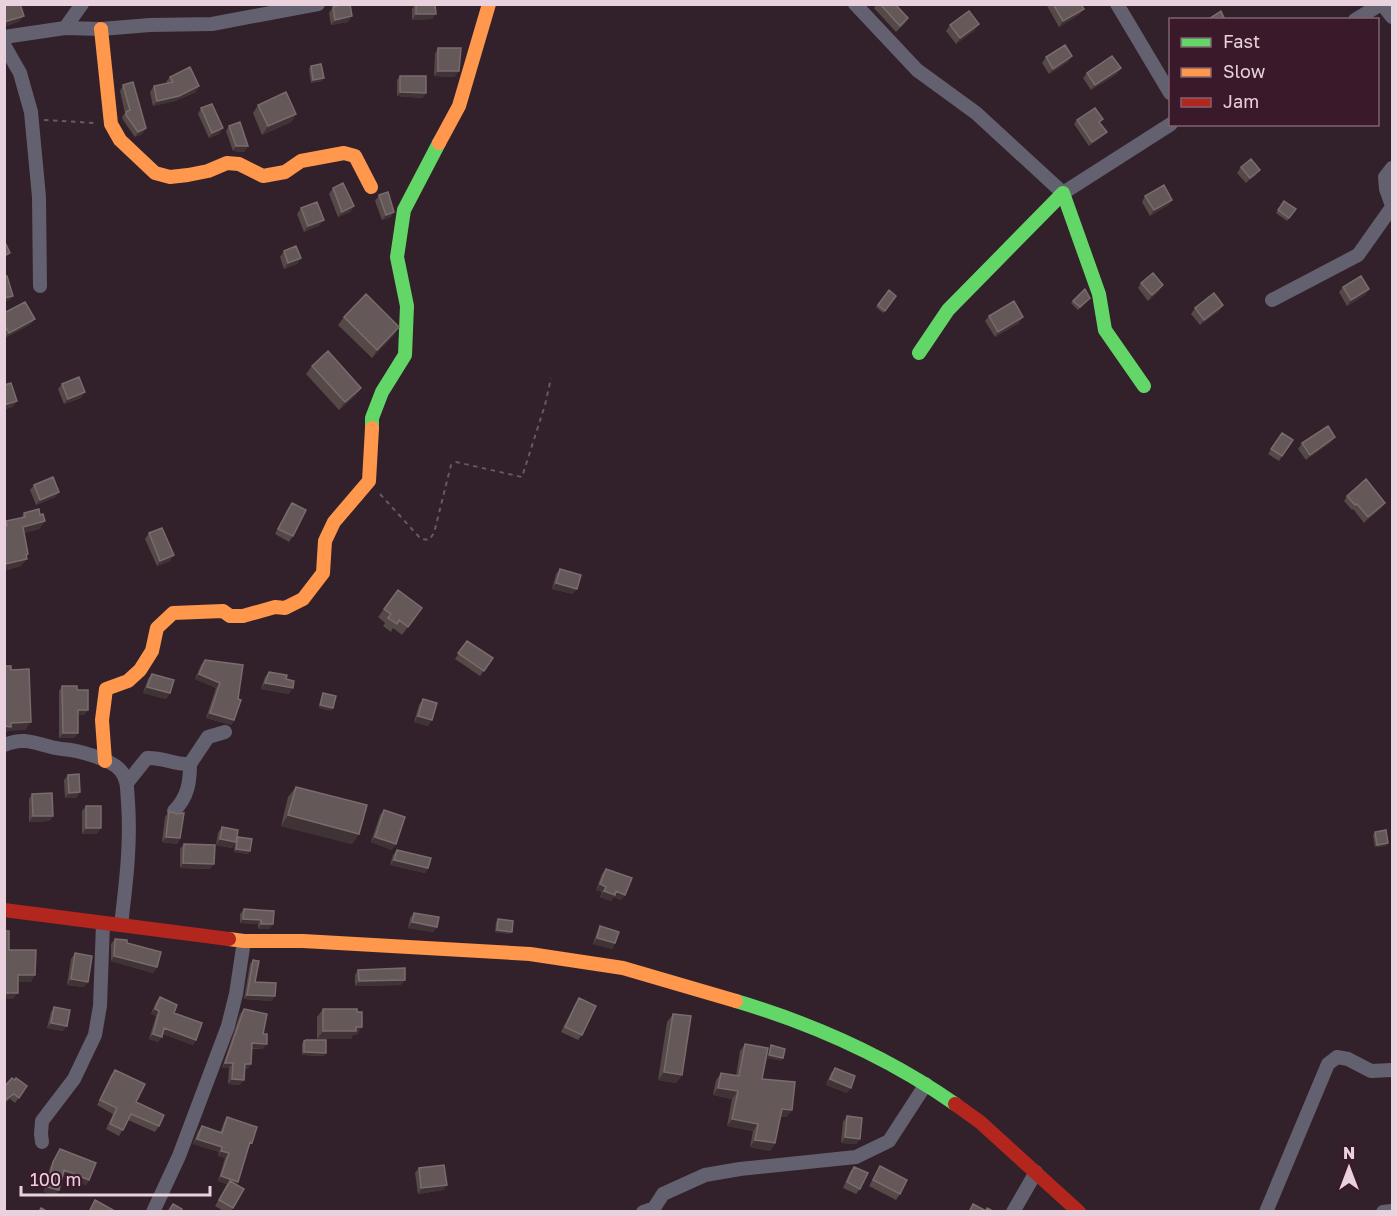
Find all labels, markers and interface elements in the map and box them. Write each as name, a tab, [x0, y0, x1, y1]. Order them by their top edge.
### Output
legend	[1169, 18, 1379, 126]
text: Fast	[1223, 30, 1260, 52]
text: Slow	[1223, 60, 1266, 82]
text: Jam	[1223, 90, 1259, 112]
north arrow	[1319, 1138, 1379, 1198]
text: N	[1343, 1143, 1355, 1163]
scale bar	[21, 1159, 210, 1197]
text: 100 m	[30, 1168, 81, 1190]

